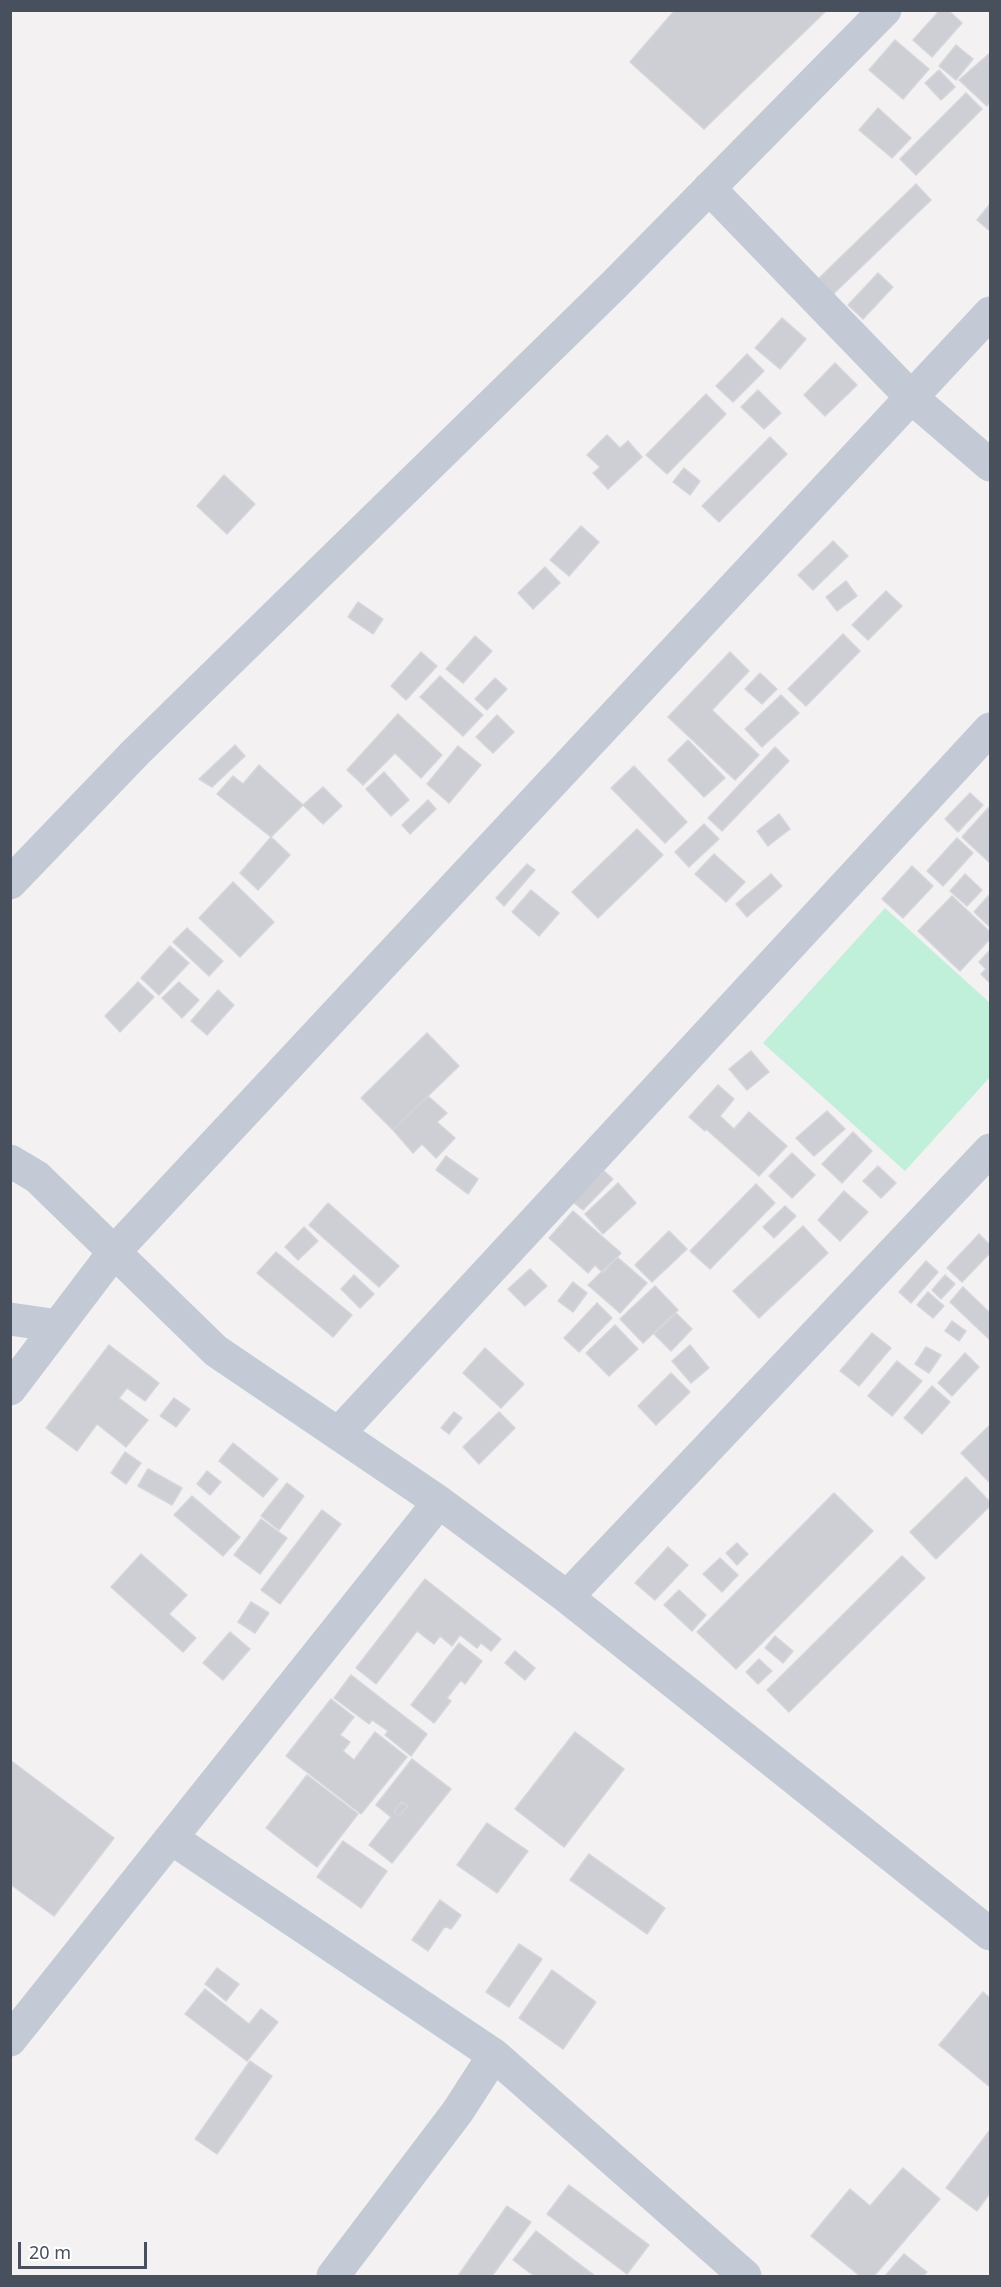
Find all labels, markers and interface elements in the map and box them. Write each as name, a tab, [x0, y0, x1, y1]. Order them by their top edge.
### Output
scale bar	[21, 2230, 150, 2268]
text: 20 m	[29, 2240, 71, 2264]

